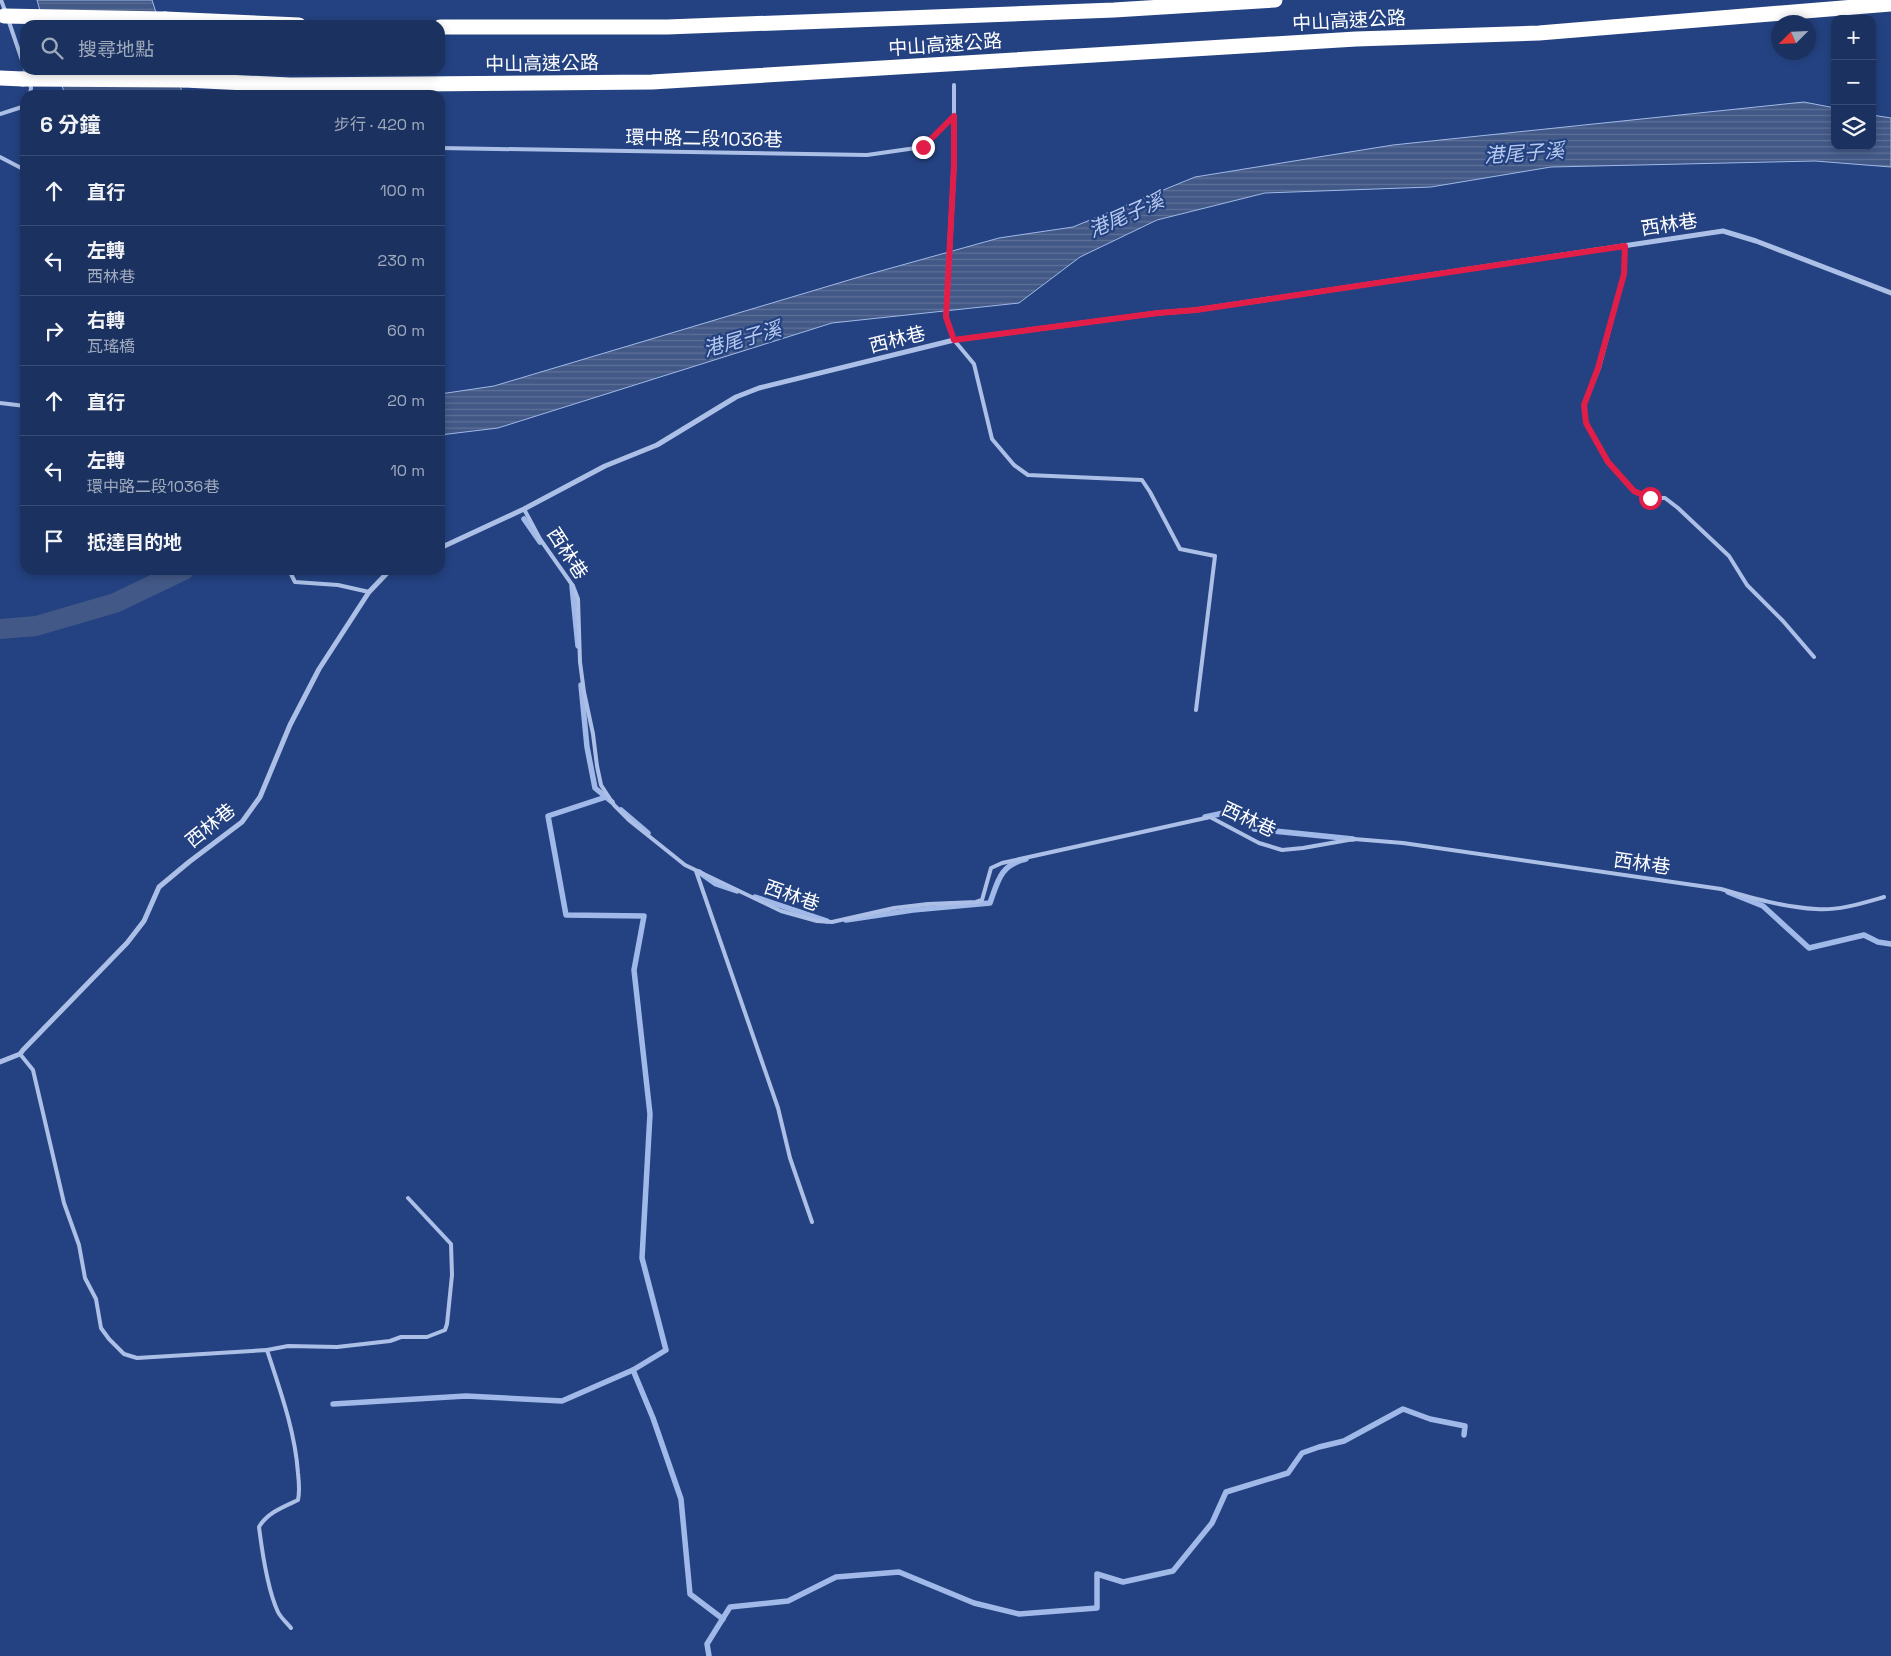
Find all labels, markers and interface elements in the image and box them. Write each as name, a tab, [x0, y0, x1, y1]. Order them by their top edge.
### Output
street label: 中山高速公路	[1291, 5, 1407, 36]
north arrow	[1771, 15, 1816, 60]
map controls	[1831, 15, 1876, 150]
button: +	[1831, 15, 1876, 60]
search box	[20, 20, 445, 75]
street label: 中山高速公路	[887, 28, 1003, 61]
icon: search	[38, 34, 66, 62]
text: 搜尋地點	[78, 37, 154, 62]
street label: 中山高速公路	[485, 50, 599, 77]
button: −	[1831, 60, 1876, 105]
button: layers	[1831, 105, 1876, 150]
text: 6 分鐘	[40, 111, 100, 138]
text: 步行 · 420 m	[334, 114, 425, 135]
street label: 環中路二段1036巷	[625, 125, 783, 152]
route end	[912, 136, 935, 159]
water label: 港尾子溪	[1483, 137, 1568, 169]
icon: ahead	[40, 177, 68, 205]
text: 直行	[87, 180, 125, 205]
text: 100 m	[380, 180, 425, 201]
water label: 港尾子溪	[1084, 186, 1171, 243]
street label: 西林巷	[1639, 208, 1699, 241]
text: 左轉	[87, 238, 125, 263]
icon: left	[40, 247, 68, 275]
text: 230 m	[378, 250, 425, 271]
text: 西林巷	[87, 266, 135, 287]
text: 右轉	[87, 308, 125, 333]
water label: 港尾子溪	[700, 315, 787, 363]
icon: right	[40, 317, 68, 345]
text: 60 m	[387, 320, 425, 341]
street label: 西林巷	[866, 320, 928, 359]
text: 瓦瑤橋	[87, 336, 135, 357]
icon: ahead	[40, 387, 68, 415]
text: 直行	[87, 390, 125, 415]
text: 20 m	[387, 390, 425, 411]
text: 左轉	[87, 448, 125, 473]
icon: left	[40, 457, 68, 485]
text: 10 m	[390, 460, 425, 481]
text: 環中路二段1036巷	[87, 476, 219, 497]
route start	[1639, 487, 1662, 510]
street label: 西林巷	[542, 523, 594, 584]
icon: arrive	[40, 527, 68, 555]
text: 抵達目的地	[87, 530, 182, 555]
street label: 西林巷	[1218, 796, 1280, 843]
street label: 西林巷	[180, 798, 240, 853]
street label: 西林巷	[1612, 847, 1672, 880]
street label: 西林巷	[761, 874, 823, 917]

